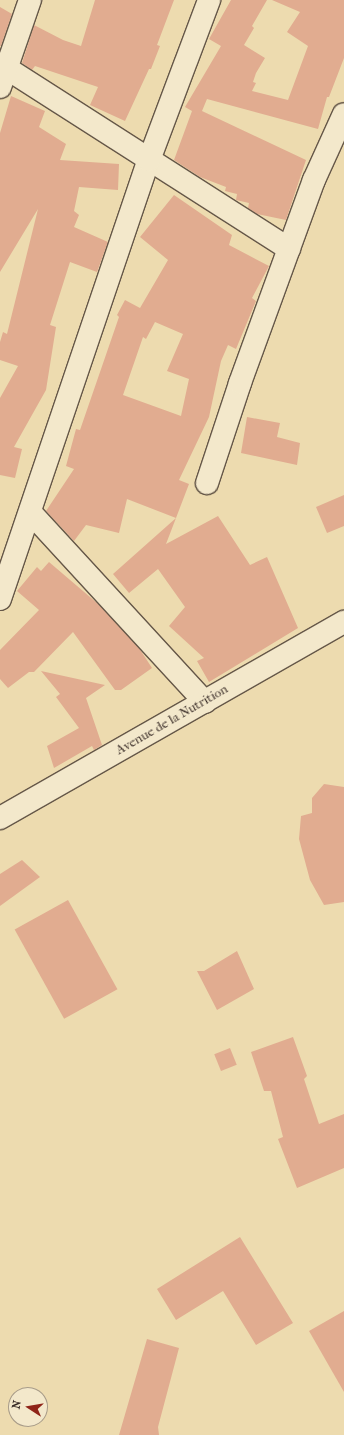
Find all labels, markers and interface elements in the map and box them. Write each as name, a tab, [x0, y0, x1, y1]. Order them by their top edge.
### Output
street label: Avenue de la Nutrition	[113, 682, 231, 758]
north arrow	[8, 1387, 48, 1427]
text: N	[10, 1399, 24, 1410]

